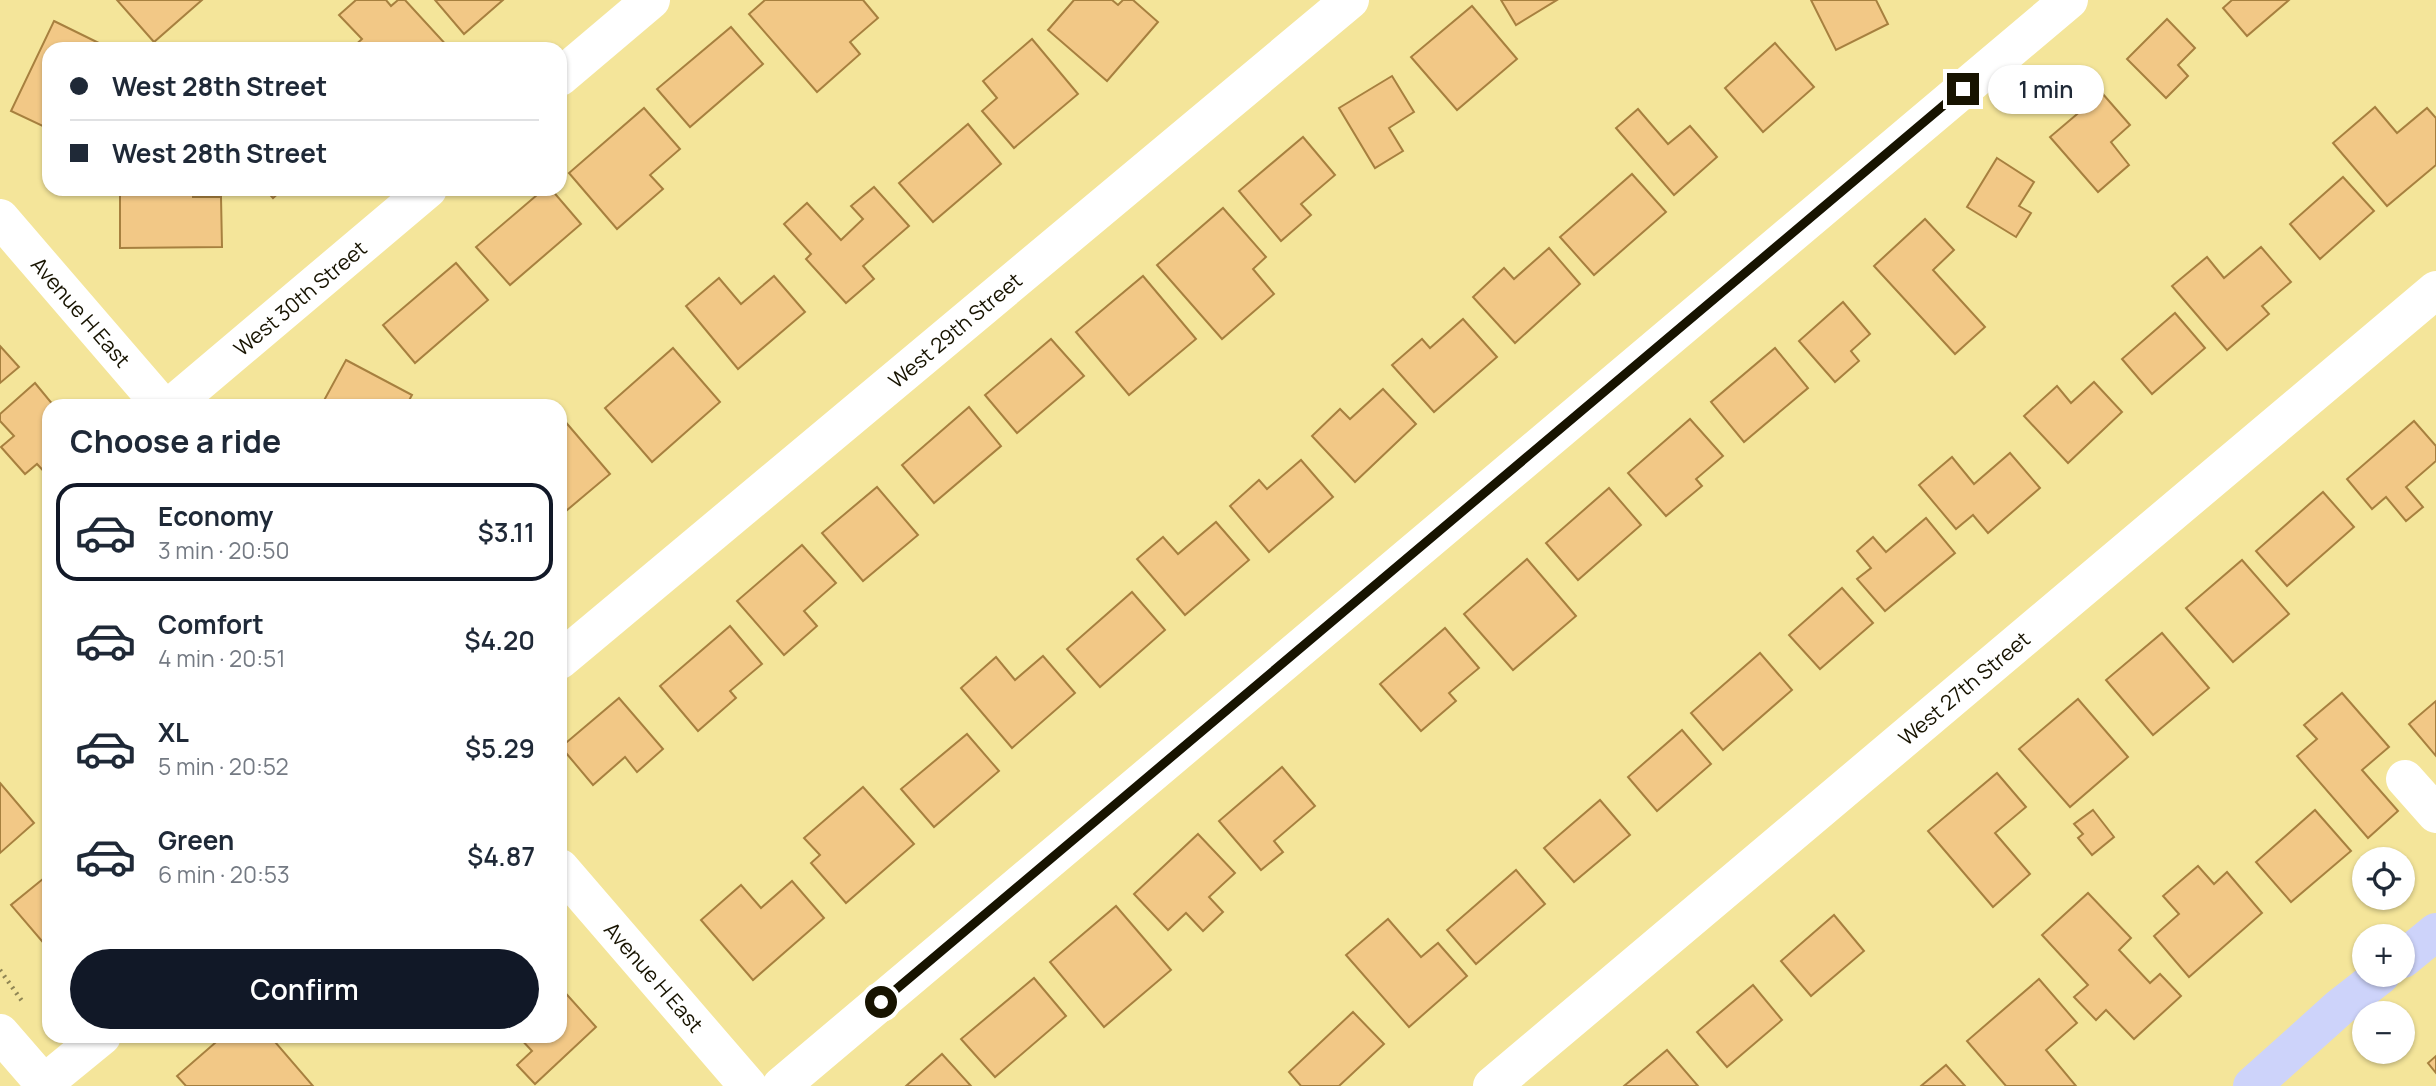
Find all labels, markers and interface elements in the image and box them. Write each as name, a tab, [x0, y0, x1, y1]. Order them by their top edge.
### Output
callout: 1 min	[1988, 64, 2103, 114]
text: West 28th Street	[112, 68, 327, 104]
route end	[1947, 73, 1979, 105]
text: 1 min	[2019, 73, 2073, 105]
text: West 28th Street	[112, 135, 327, 171]
street label: West 30th Street	[228, 234, 372, 362]
street label: Avenue H East	[25, 251, 137, 373]
street label: West 29th Street	[882, 266, 1028, 394]
text: Choose a ride	[70, 419, 281, 463]
text: Economy	[158, 498, 273, 534]
icon: car	[74, 501, 137, 564]
text: $3.11	[478, 514, 535, 550]
text: 3 min · 20:50	[158, 534, 290, 566]
text: Comfort	[158, 606, 264, 642]
icon: car	[74, 609, 137, 672]
text: $4.20	[464, 622, 535, 658]
street label: West 27th Street	[1892, 625, 2036, 751]
text: 4 min · 20:51	[158, 642, 285, 674]
text: XL	[158, 714, 189, 750]
icon: car	[74, 717, 137, 780]
text: $5.29	[465, 730, 535, 766]
text: 5 min · 20:52	[158, 750, 289, 782]
text: Green	[158, 822, 234, 858]
icon: car	[74, 825, 137, 888]
text: $4.87	[467, 838, 535, 874]
map controls	[2352, 847, 2415, 1064]
button: locate	[2352, 847, 2415, 910]
text: 6 min · 20:53	[158, 858, 290, 890]
street label: Avenue H East	[598, 916, 710, 1038]
button: +	[2352, 924, 2415, 987]
button: Confirm	[70, 949, 539, 1029]
route start	[865, 986, 897, 1018]
button: −	[2352, 1001, 2415, 1064]

